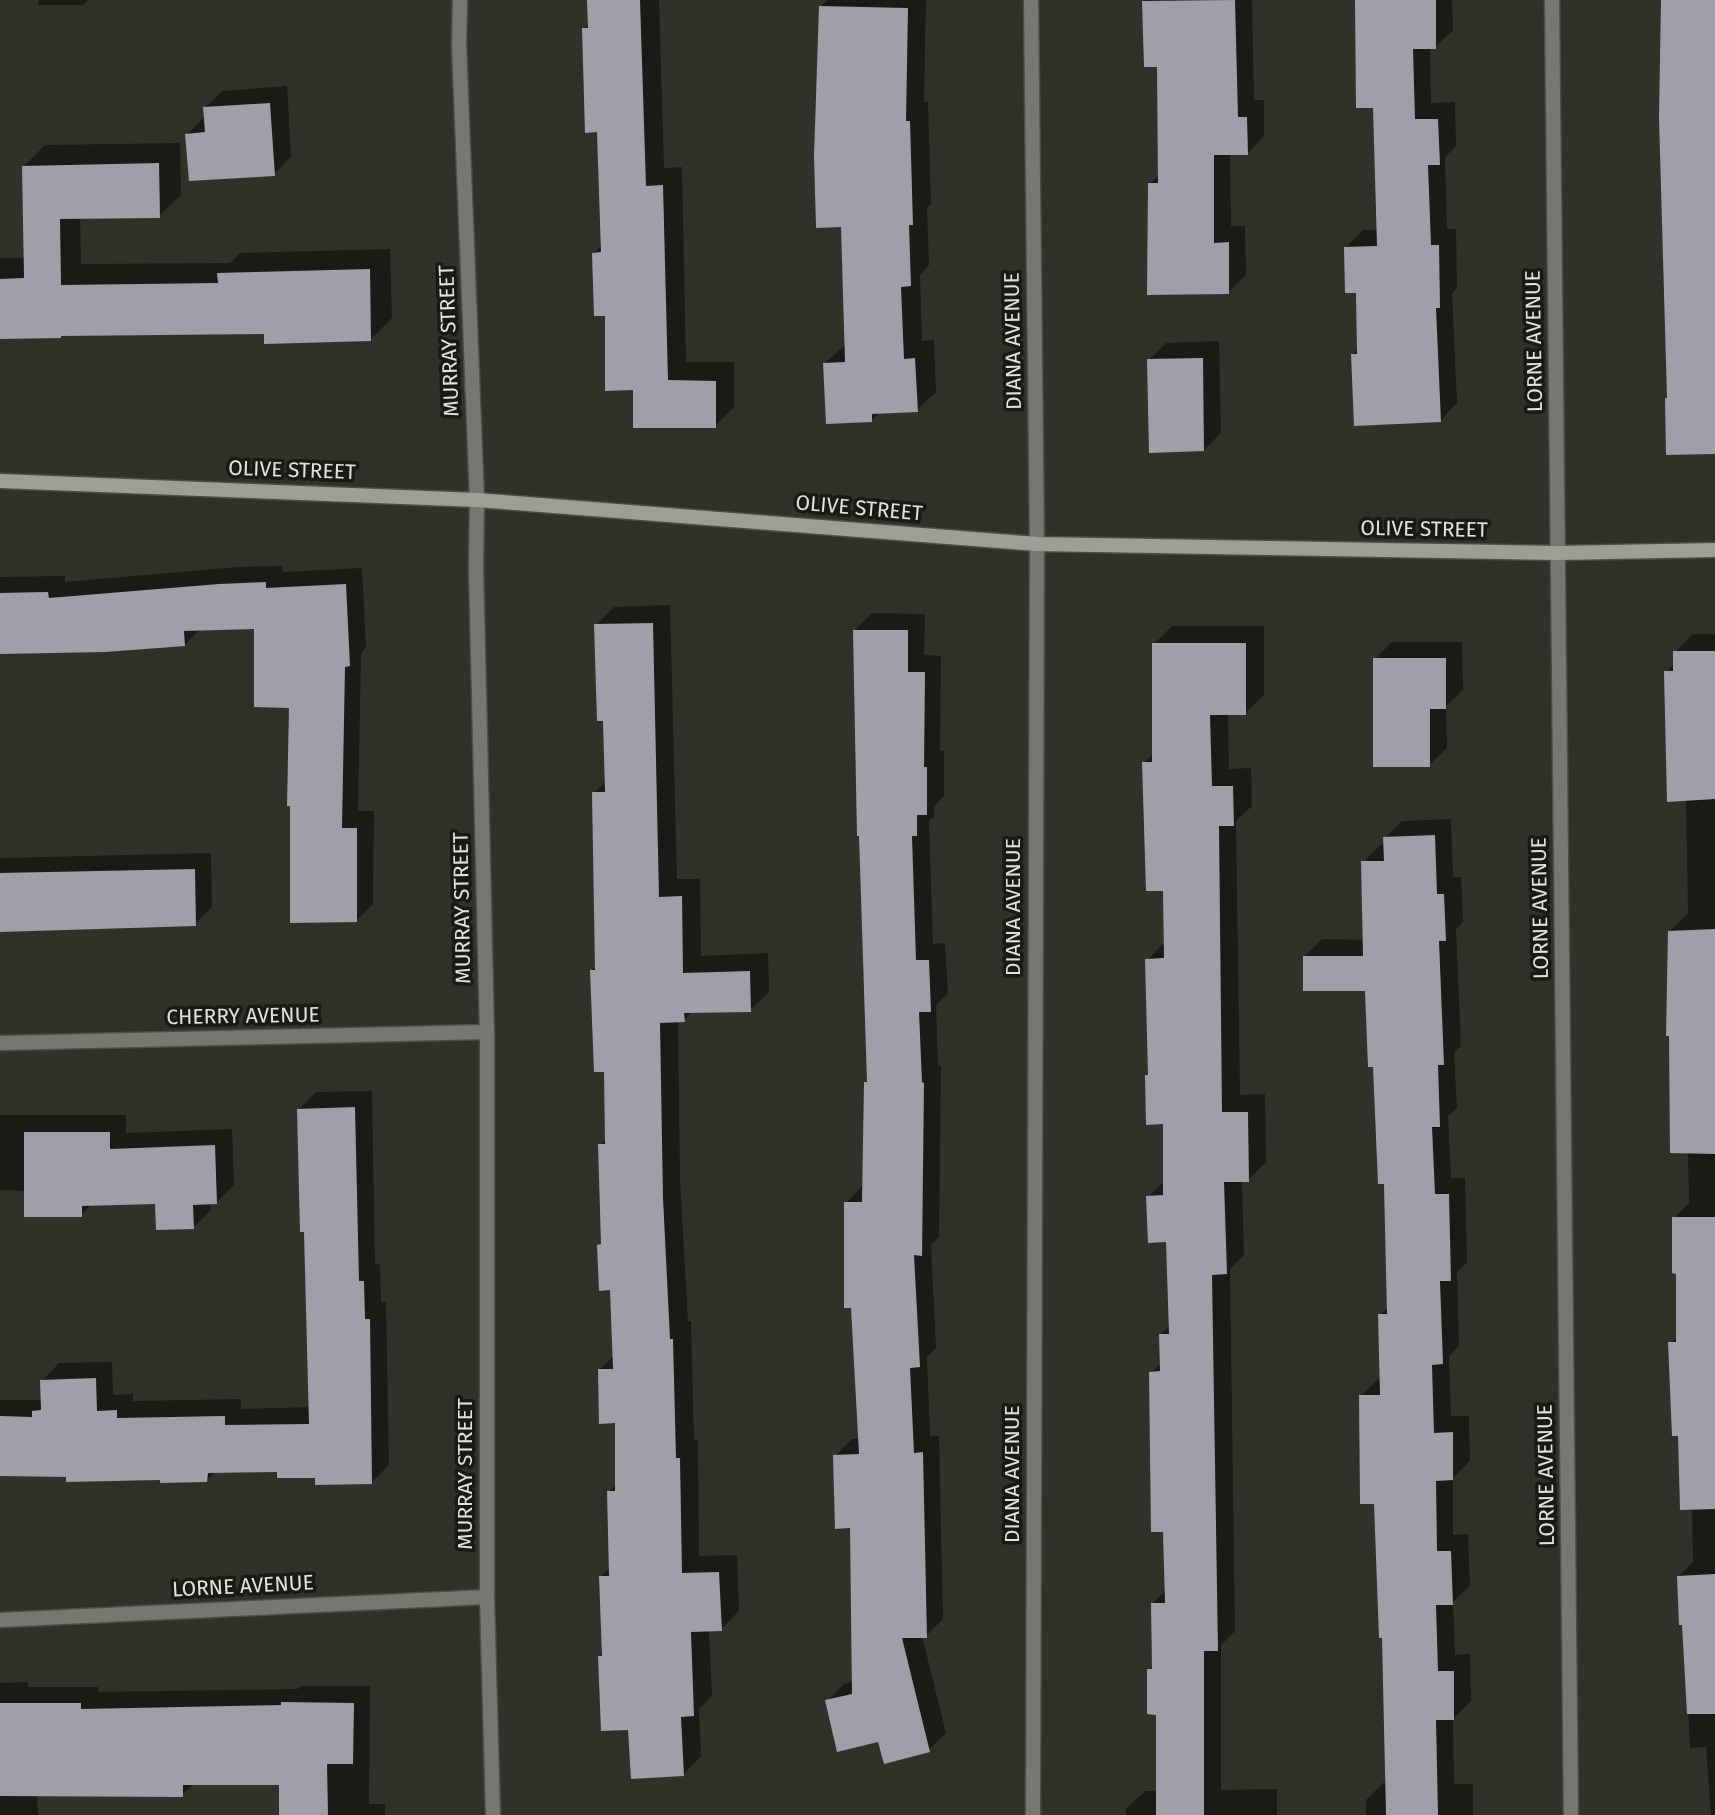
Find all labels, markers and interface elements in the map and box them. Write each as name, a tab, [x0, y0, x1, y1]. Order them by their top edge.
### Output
street label: MURRAY STREET	[435, 265, 465, 417]
street label: LORNE AVENUE	[1521, 270, 1549, 412]
street label: DIANA AVENUE	[1000, 272, 1028, 410]
street label: OLIVE STREET	[228, 456, 356, 486]
street label: OLIVE STREET	[794, 491, 924, 527]
street label: OLIVE STREET	[1360, 516, 1488, 544]
street label: MURRAY STREET	[449, 832, 477, 984]
street label: LORNE AVENUE	[1527, 837, 1555, 979]
street label: DIANA AVENUE	[1001, 838, 1027, 976]
street label: CHERRY AVENUE	[166, 1003, 320, 1031]
street label: MURRAY STREET	[453, 1398, 479, 1550]
street label: LORNE AVENUE	[1533, 1404, 1561, 1546]
street label: DIANA AVENUE	[1000, 1405, 1026, 1543]
street label: LORNE AVENUE	[171, 1571, 315, 1603]

